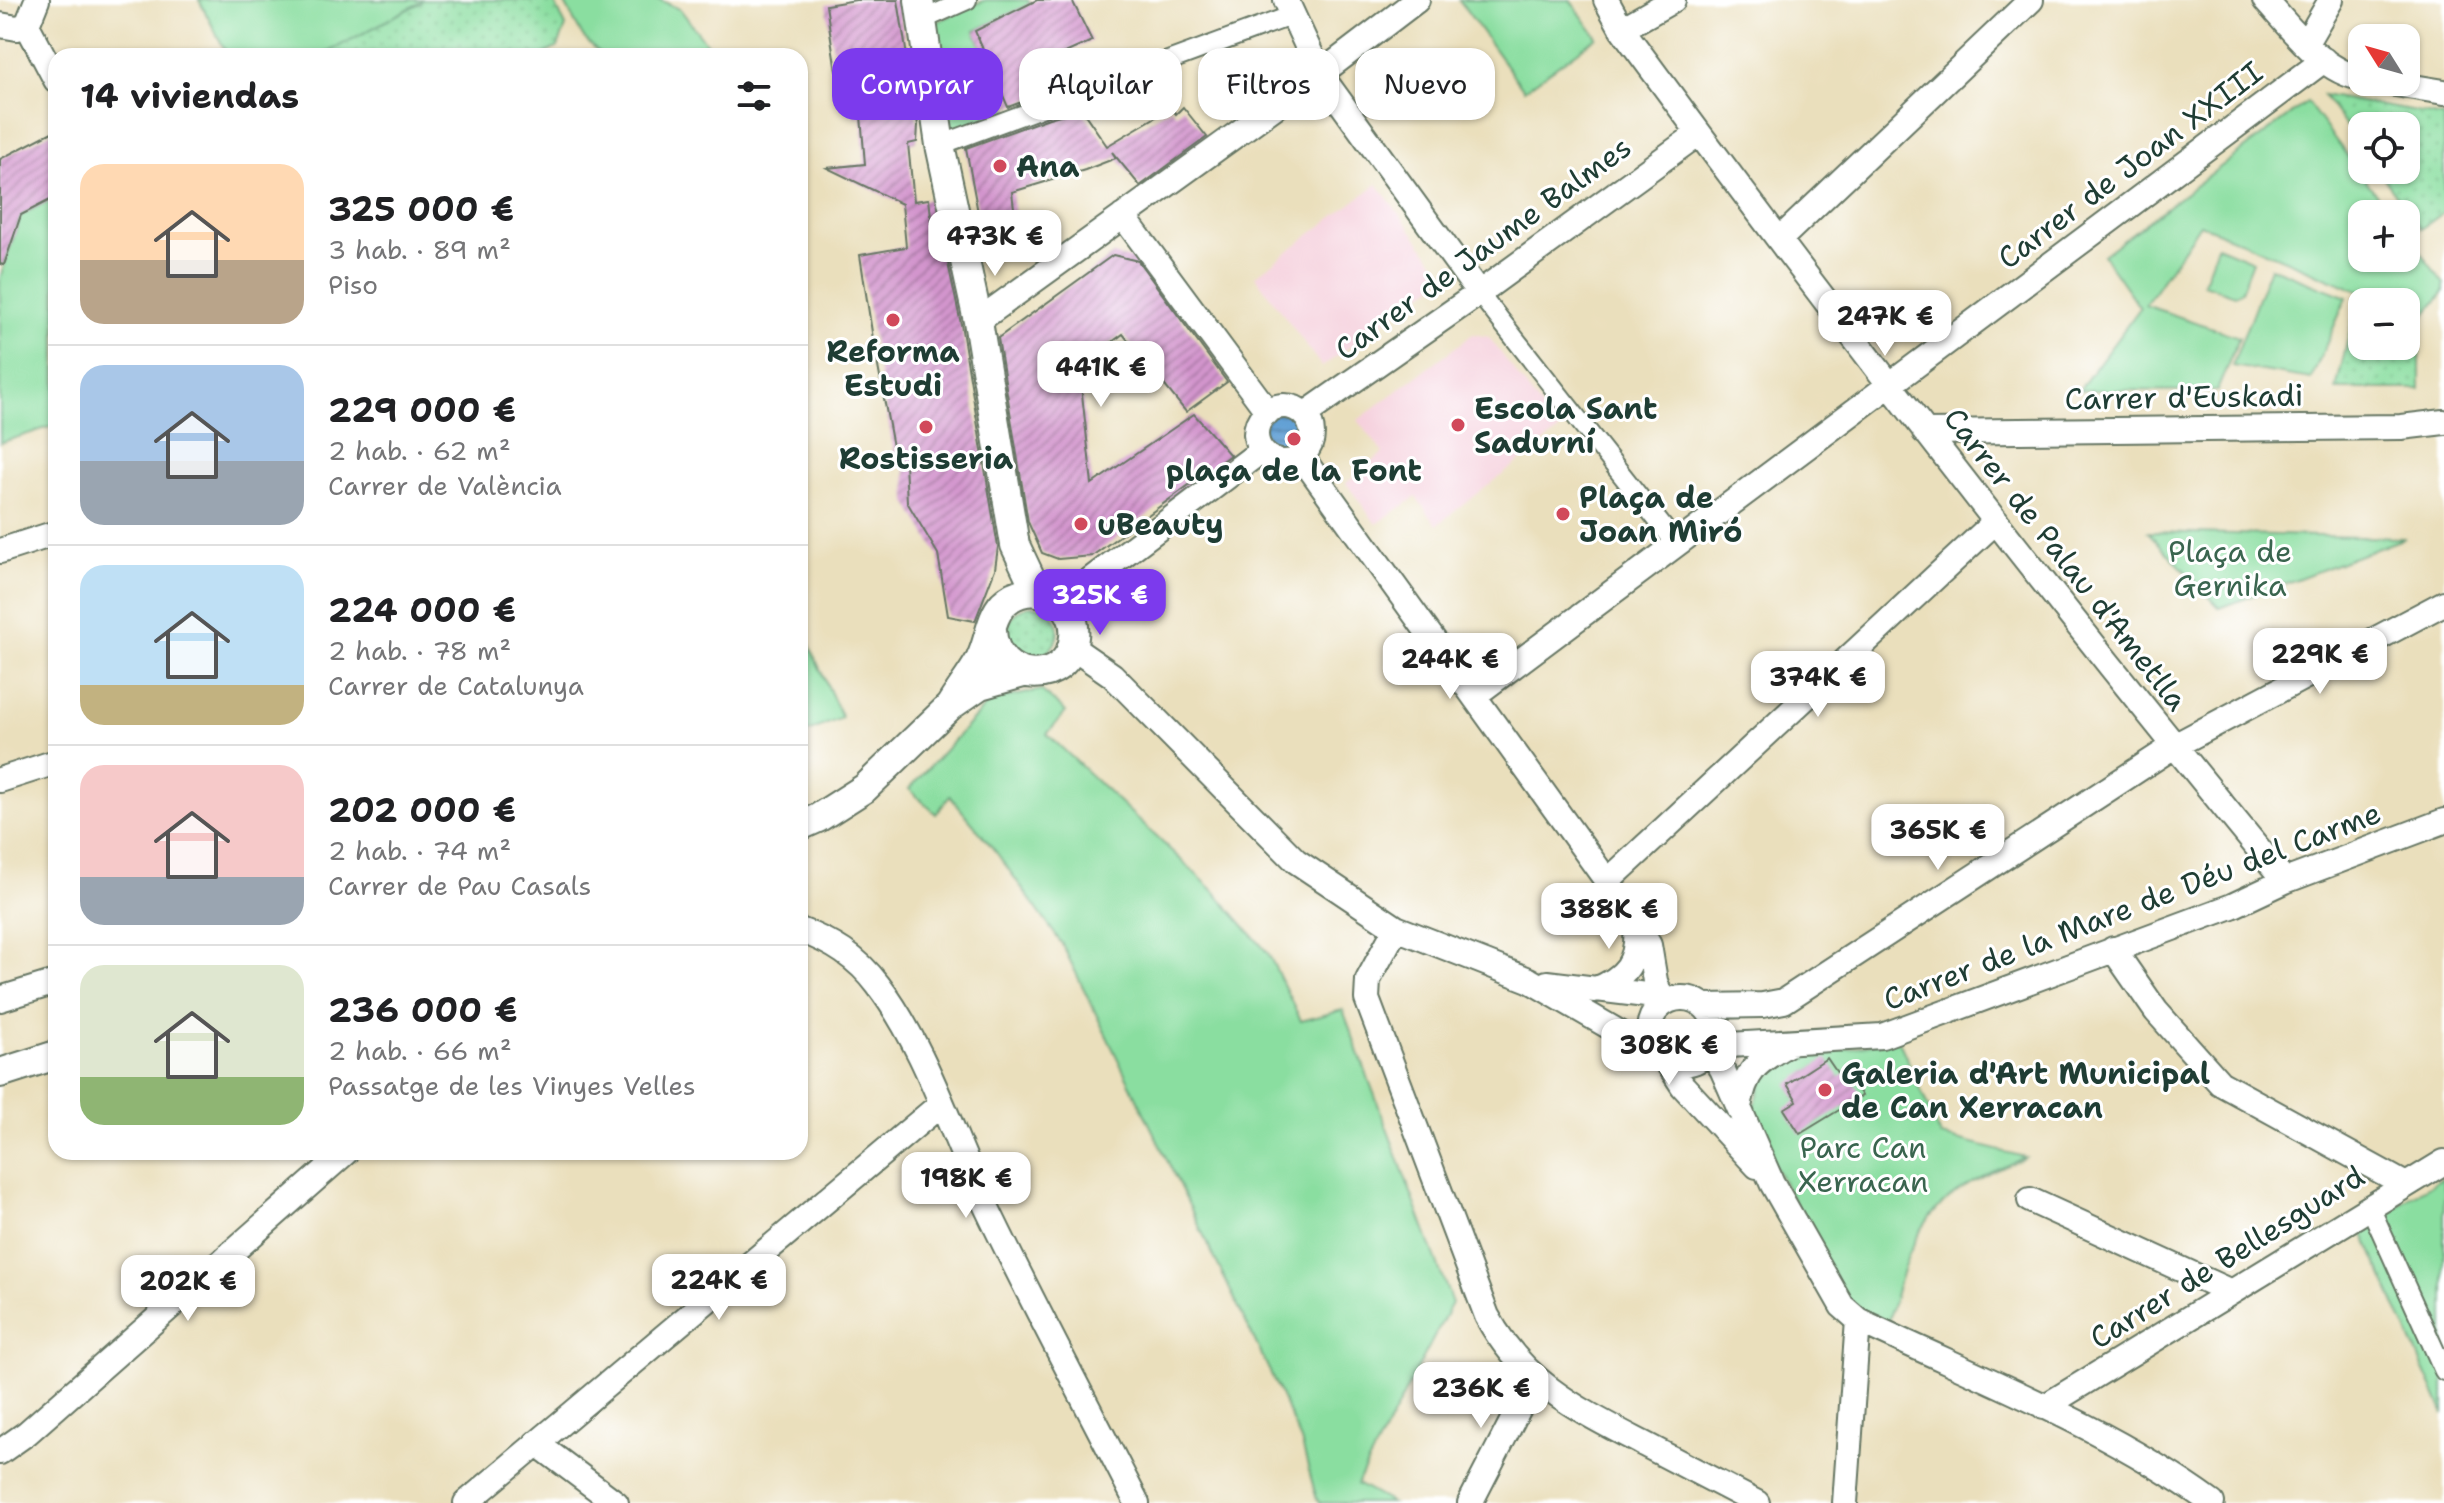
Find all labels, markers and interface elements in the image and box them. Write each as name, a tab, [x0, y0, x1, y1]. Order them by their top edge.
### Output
north arrow	[2348, 24, 2420, 96]
map controls	[2348, 24, 2420, 360]
chip: Comprar	[832, 48, 1003, 120]
chip: Alquilar	[1019, 48, 1182, 120]
chip: Filtros	[1198, 48, 1339, 120]
chip: Nuevo	[1355, 48, 1495, 120]
street label: Carrer de Joan XXIII	[1989, 52, 2271, 278]
text: 14 viviendas	[80, 73, 299, 119]
icon: filters	[732, 74, 776, 118]
button: locate	[2348, 112, 2420, 184]
street label: Carrer de Jaume Balmes	[1327, 126, 1639, 370]
place label: Ana	[1016, 146, 1080, 187]
marker: Ana	[991, 157, 1009, 175]
text: 325 000 €	[328, 186, 514, 232]
icon: home	[144, 196, 240, 292]
button: +	[2348, 200, 2420, 272]
pin: 473K €	[930, 210, 1060, 278]
text: 473K €	[946, 218, 1044, 253]
text: 3 hab. · 89 m²	[328, 232, 511, 267]
text: Piso	[328, 267, 378, 302]
button: −	[2348, 288, 2420, 360]
pin: 247K €	[1820, 290, 1950, 358]
text: 247K €	[1836, 298, 1934, 333]
marker: Reforma Estudi	[884, 311, 902, 329]
place label: Reforma Estudi	[826, 331, 960, 406]
pin: 441K €	[1036, 341, 1166, 409]
text: 441K €	[1055, 349, 1147, 384]
street label: Carrer d'Euskadi	[2064, 374, 2304, 420]
text: 229 000 €	[328, 387, 516, 433]
place label: Escola Sant Sadurní	[1474, 388, 1657, 463]
icon: home	[144, 397, 240, 493]
street label: Carrer de Palau d'Ametlla	[1935, 399, 2198, 719]
marker: Escola Sant Sadurní	[1449, 416, 1467, 434]
marker: Rostisseria	[917, 418, 935, 436]
marker: plaça de la Font	[1285, 430, 1303, 448]
text: 2 hab. · 62 m²	[328, 433, 511, 468]
place label: Rostisseria	[839, 438, 1014, 479]
place label: plaça de la Font	[1166, 450, 1422, 491]
text: Carrer de València	[328, 468, 562, 503]
place label: Plaça de Joan Miró	[1579, 477, 1742, 552]
place label: uBeauty	[1097, 504, 1224, 545]
marker: Plaça de Joan Miró	[1554, 505, 1572, 523]
marker: uBeauty	[1072, 515, 1090, 533]
park label: Plaça de Gernika	[2168, 531, 2292, 606]
pin: 325K €	[1035, 569, 1165, 637]
text: 325K €	[1052, 577, 1148, 612]
text: 224 000 €	[328, 587, 516, 633]
icon: home	[144, 597, 240, 693]
pin: 229K €	[2255, 628, 2385, 696]
text: 2 hab. · 78 m²	[328, 633, 511, 668]
pin: 244K €	[1385, 633, 1515, 701]
text: 229K €	[2271, 636, 2369, 671]
text: 244K €	[1401, 641, 1499, 676]
pin: 374K €	[1753, 651, 1883, 719]
text: 374K €	[1769, 659, 1867, 694]
text: Carrer de Catalunya	[328, 668, 584, 703]
text: 202 000 €	[328, 787, 516, 833]
street label: Carrer de la Mare de Déu del Carme	[1877, 792, 2387, 1020]
icon: home	[144, 797, 240, 893]
pin: 365K €	[1873, 804, 2003, 872]
text: 365K €	[1889, 812, 1987, 847]
text: 2 hab. · 74 m²	[328, 833, 511, 868]
text: Carrer de Pau Casals	[328, 868, 591, 903]
pin: 388K €	[1544, 883, 1674, 951]
text: 388K €	[1559, 891, 1659, 926]
text: 236 000 €	[328, 987, 517, 1033]
icon: home	[144, 997, 240, 1093]
pin: 308K €	[1604, 1019, 1734, 1087]
text: 308K €	[1619, 1027, 1719, 1062]
text: 2 hab. · 66 m²	[328, 1033, 512, 1068]
place label: Galeria d'Art Municipal de Can Xerracan	[1841, 1053, 2210, 1128]
text: Passatge de les Vinyes Velles	[328, 1068, 696, 1103]
marker: Galeria d'Art Municipal de Can Xerracan	[1816, 1081, 1834, 1099]
park label: Parc Can Xerracan	[1798, 1127, 1928, 1202]
pin: 198K €	[901, 1152, 1031, 1220]
street label: Carrer de Bellesguard	[2082, 1156, 2372, 1358]
text: 198K €	[920, 1160, 1012, 1195]
pin: 224K €	[654, 1254, 784, 1322]
pin: 202K €	[123, 1255, 253, 1323]
text: 224K €	[670, 1262, 768, 1297]
text: 202K €	[139, 1263, 237, 1298]
pin: 236K €	[1416, 1362, 1546, 1430]
text: 236K €	[1431, 1370, 1531, 1405]

